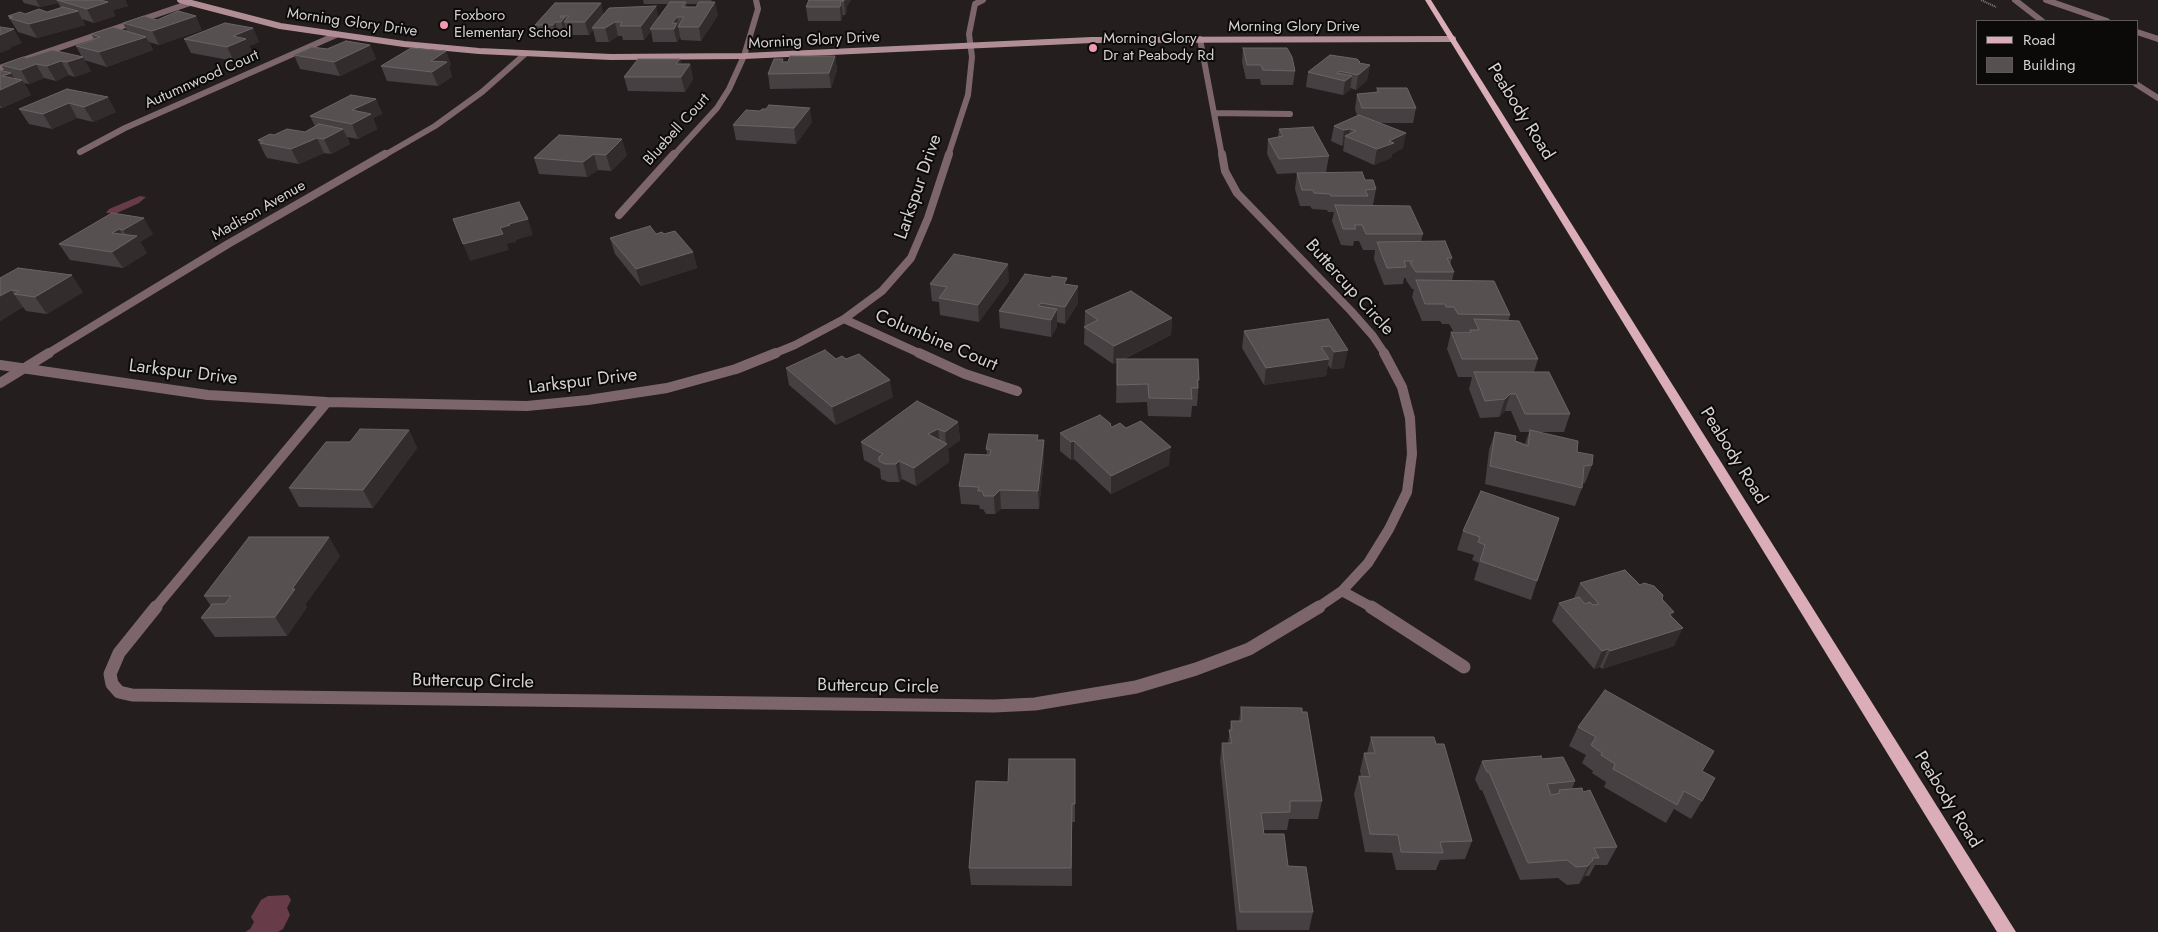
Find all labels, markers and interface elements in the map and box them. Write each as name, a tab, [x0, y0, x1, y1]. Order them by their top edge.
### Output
street label: Morning Glory Drive	[286, 5, 418, 41]
place label: Foxboro Elementary School	[454, 7, 571, 42]
street label: Morning Glory Drive	[1228, 18, 1360, 36]
marker: Foxboro Elementary School	[438, 19, 450, 31]
legend	[1976, 20, 2138, 85]
street label: Morning Glory Drive	[748, 29, 880, 53]
text: Road	[2023, 29, 2055, 51]
place label: Morning Glory Dr at Peabody Rd	[1103, 30, 1214, 65]
marker: Morning Glory Dr at Peabody Rd	[1087, 42, 1099, 54]
street label: Autumnwood Court	[142, 47, 262, 113]
text: Building	[2023, 54, 2075, 76]
street label: Peabody Road	[1482, 60, 1558, 164]
street label: Bluebell Court	[640, 90, 714, 170]
street label: Larkspur Drive	[891, 132, 947, 242]
street label: Madison Avenue	[209, 177, 309, 245]
street label: Buttercup Circle	[1300, 235, 1398, 341]
street label: Columbine Court	[872, 305, 1000, 377]
street label: Larkspur Drive	[127, 356, 239, 390]
street label: Larkspur Drive	[527, 365, 639, 399]
street label: Peabody Road	[1695, 404, 1771, 508]
street label: Buttercup Circle	[412, 670, 534, 694]
street label: Buttercup Circle	[817, 675, 939, 699]
street label: Peabody Road	[1909, 748, 1985, 852]

